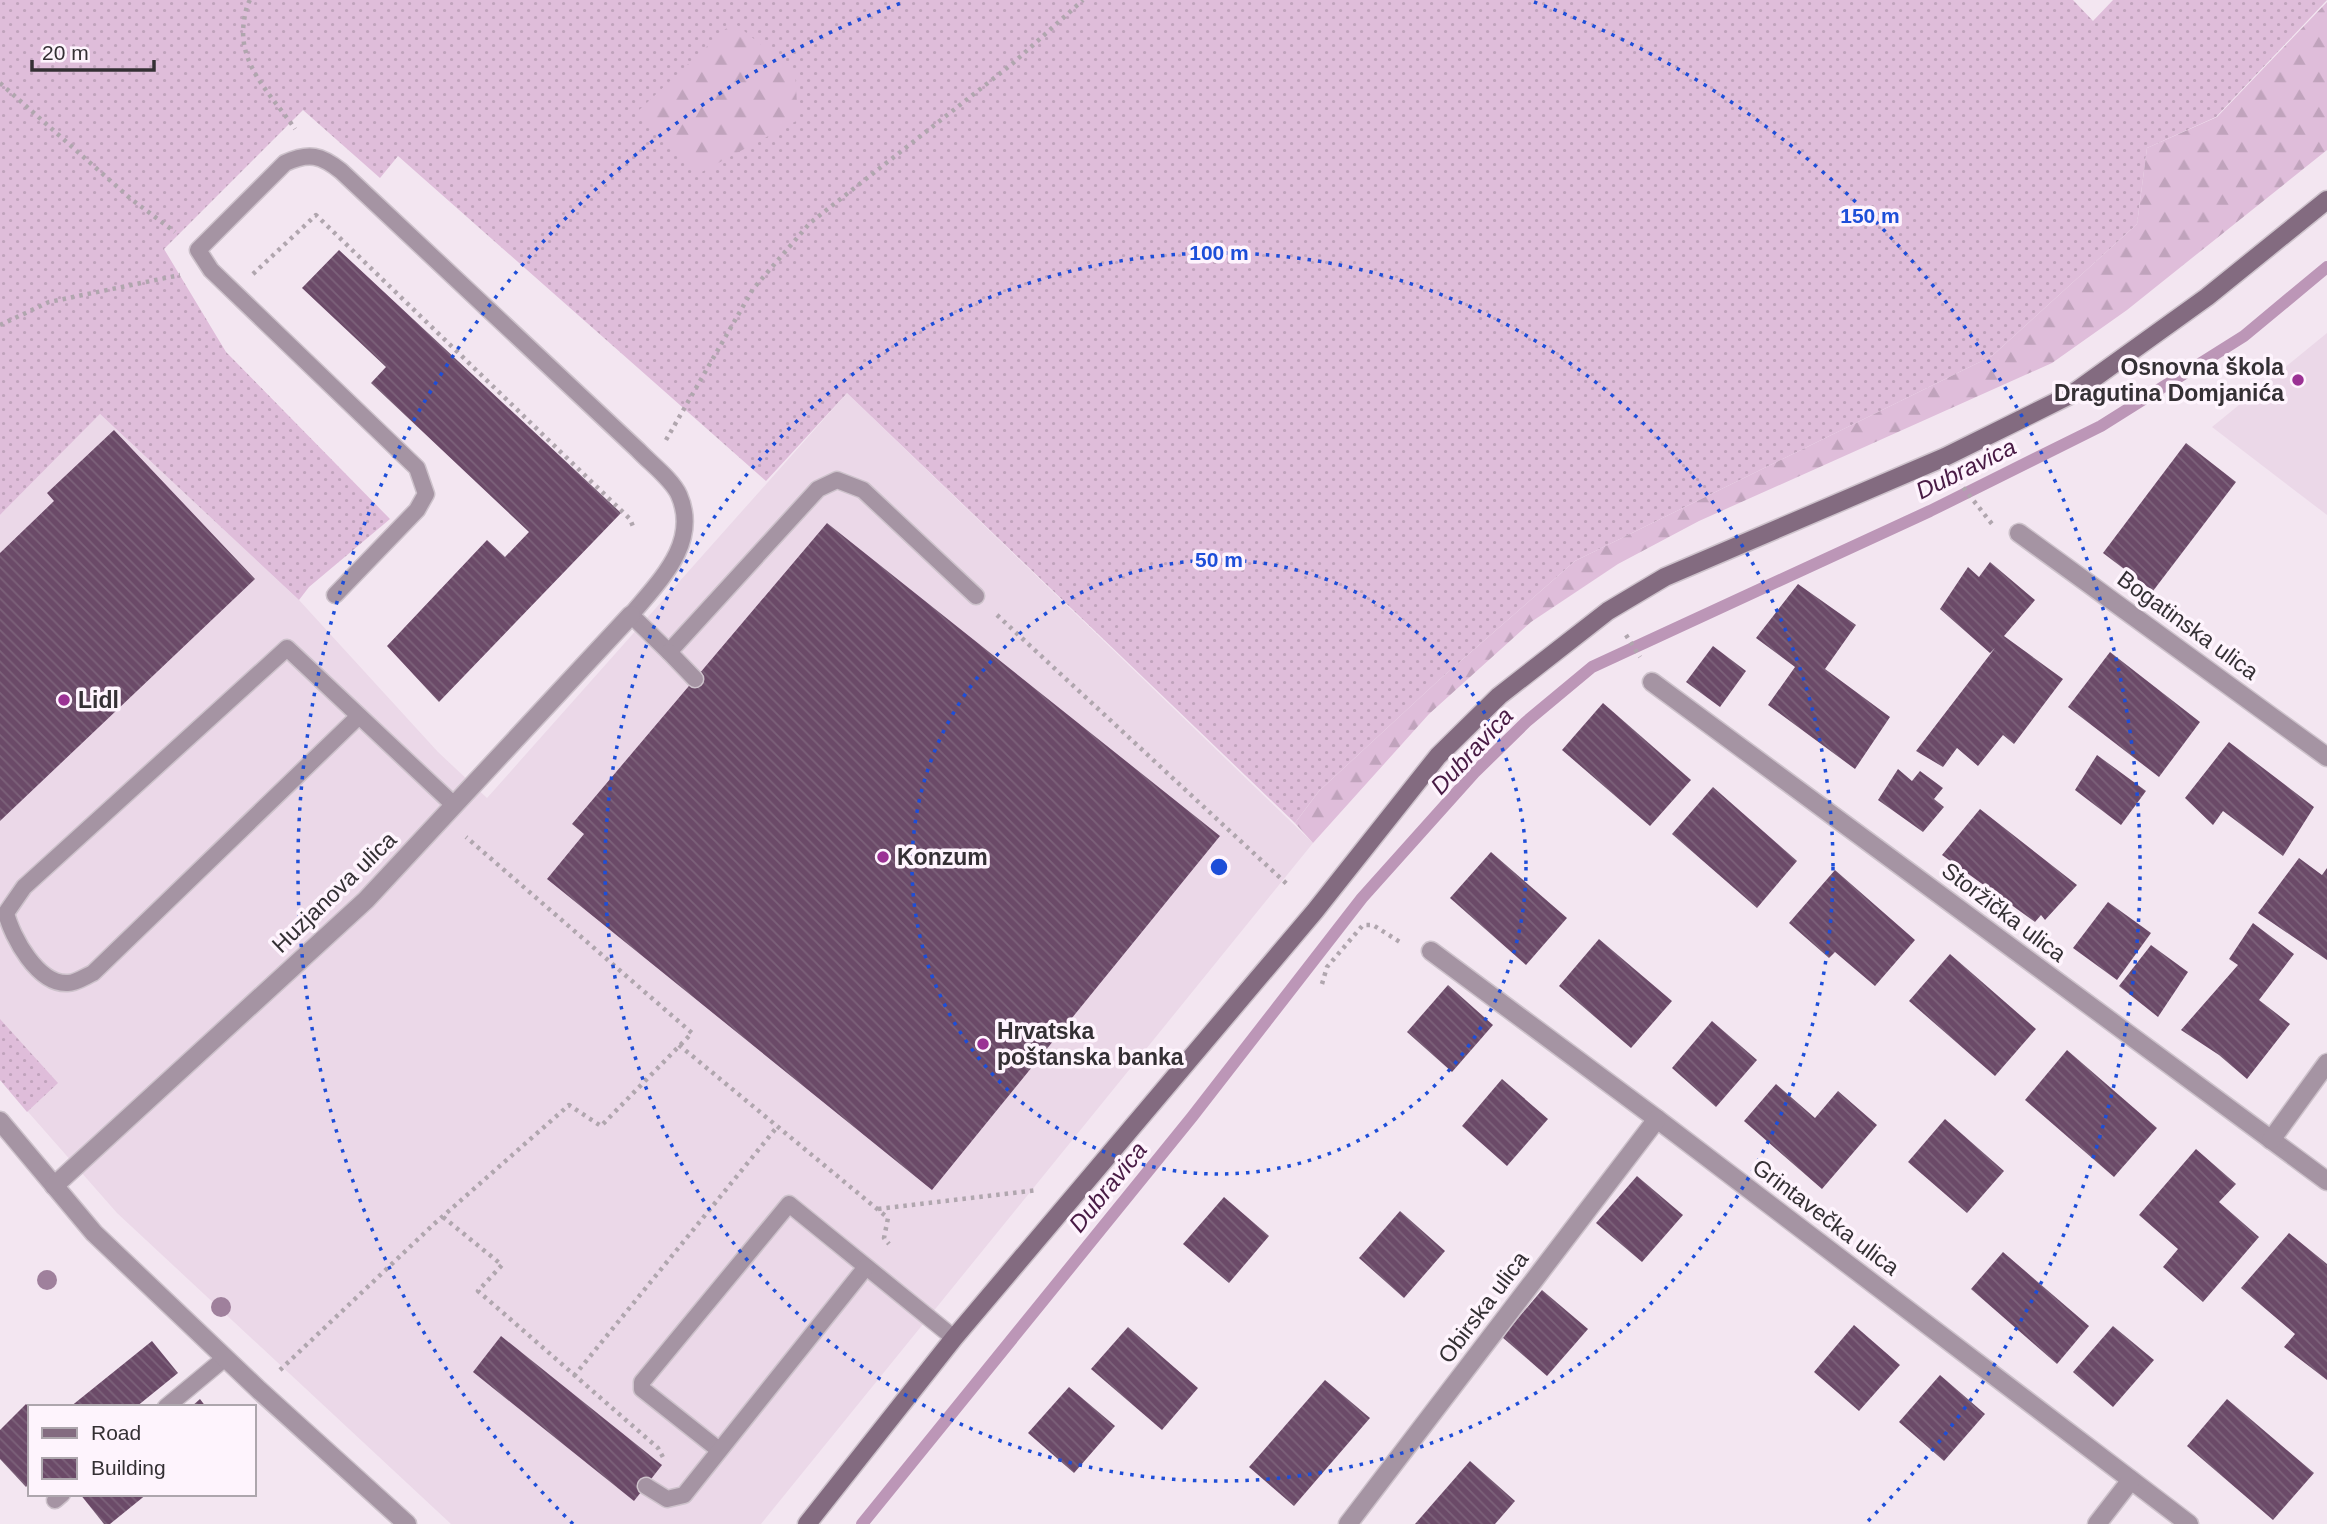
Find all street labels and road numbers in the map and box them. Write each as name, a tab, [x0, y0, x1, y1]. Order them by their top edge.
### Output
street label: Bogatinska ulica	[2113, 565, 2264, 685]
street label: Huzjanova ulica	[267, 826, 402, 958]
street label: Storžička ulica	[1937, 857, 2071, 967]
street label: Grintavečka ulica	[1748, 1154, 1904, 1281]
street label: Obirska ulica	[1433, 1246, 1534, 1368]

